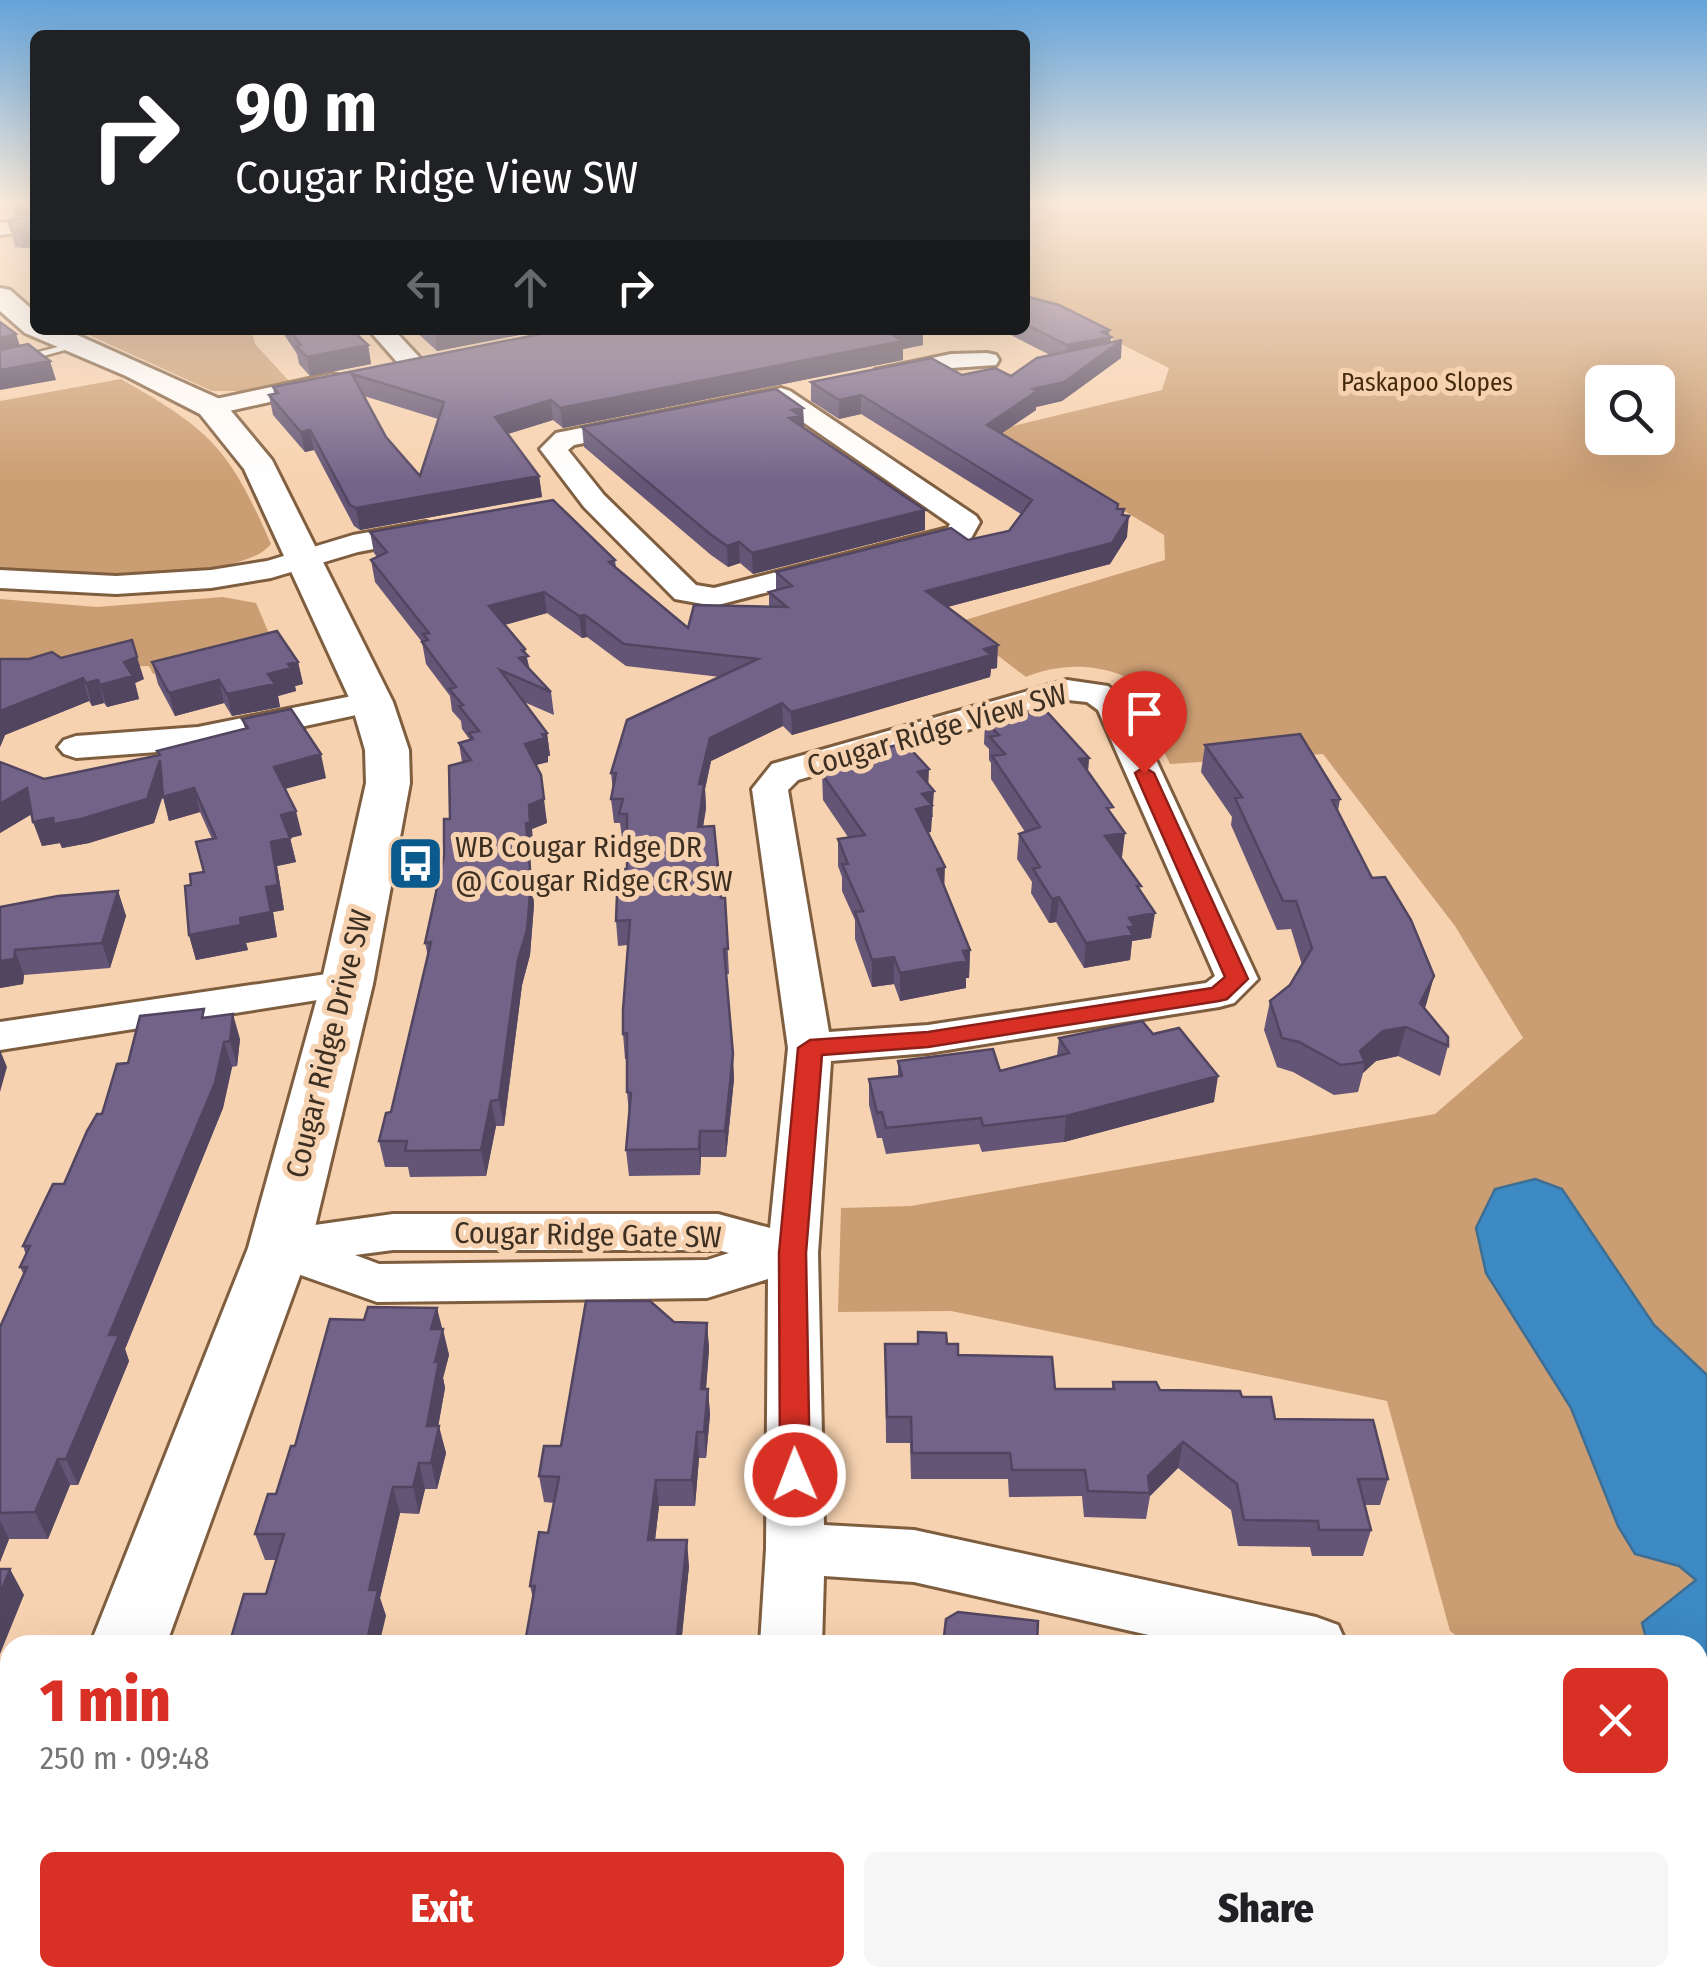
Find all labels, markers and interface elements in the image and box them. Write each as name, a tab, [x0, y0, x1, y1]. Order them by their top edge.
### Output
text: 90 m	[235, 66, 377, 150]
icon: right	[70, 70, 200, 200]
text: Cougar Ridge View SW	[235, 151, 638, 205]
icon: left	[398, 260, 453, 315]
icon: ahead	[503, 260, 558, 315]
icon: right	[608, 260, 663, 315]
map controls	[1585, 365, 1675, 455]
button: search	[1585, 365, 1675, 455]
park label: Paskapoo Slopes	[1341, 368, 1513, 398]
pin	[1102, 671, 1187, 774]
street label: Cougar Ridge View SW	[803, 676, 1071, 784]
icon: arrive	[1117, 686, 1172, 741]
place label: WB Cougar Ridge DR @ Cougar Ridge CR SW	[455, 829, 733, 899]
bus stop icon: WB Cougar Ridge DR @ Cougar Ridge CR SW	[386, 834, 446, 894]
street label: Cougar Ridge Drive SW	[278, 906, 380, 1182]
street label: Cougar Ridge Gate SW	[454, 1215, 722, 1255]
position arrow	[743, 1423, 847, 1527]
text: 1 min	[40, 1665, 171, 1737]
button: close	[1563, 1668, 1668, 1773]
text: 250 m · 09:48	[40, 1739, 210, 1777]
button: Exit	[40, 1852, 844, 1967]
button: Share	[864, 1852, 1668, 1967]

